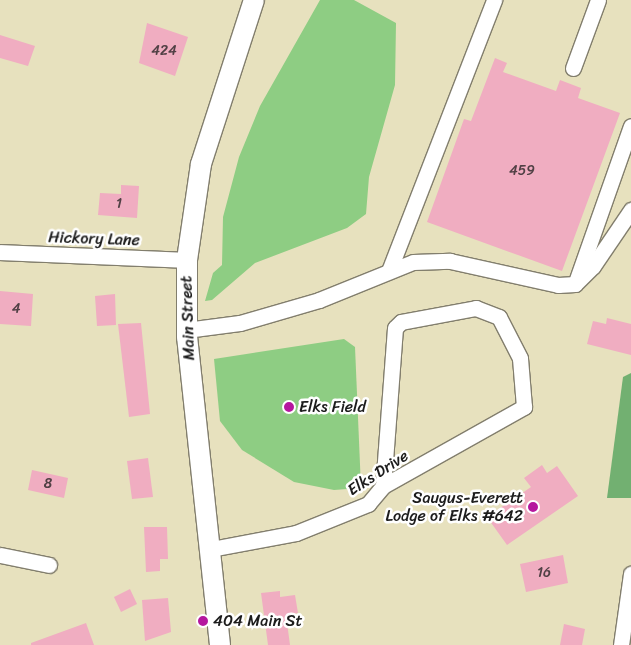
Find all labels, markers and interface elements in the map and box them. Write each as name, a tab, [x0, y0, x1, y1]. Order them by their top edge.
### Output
house number: 424	[151, 43, 177, 59]
house number: 459	[509, 163, 535, 179]
house number: 1	[116, 196, 122, 212]
street label: Hickory Lane	[48, 228, 140, 250]
street label: Main Street	[177, 275, 199, 361]
house number: 4	[12, 301, 20, 317]
place label: Elks Field	[299, 397, 366, 417]
marker: Elks Field	[283, 401, 295, 413]
street label: Elks Drive	[344, 446, 412, 500]
house number: 8	[44, 476, 52, 492]
place label: Saugus-Everett Lodge of Elks #642	[385, 488, 523, 526]
marker: Saugus-Everett Lodge of Elks #642	[527, 501, 539, 513]
house number: 16	[537, 565, 551, 581]
place label: 404 Main St	[213, 611, 303, 631]
marker: 404 Main St	[197, 615, 209, 627]

